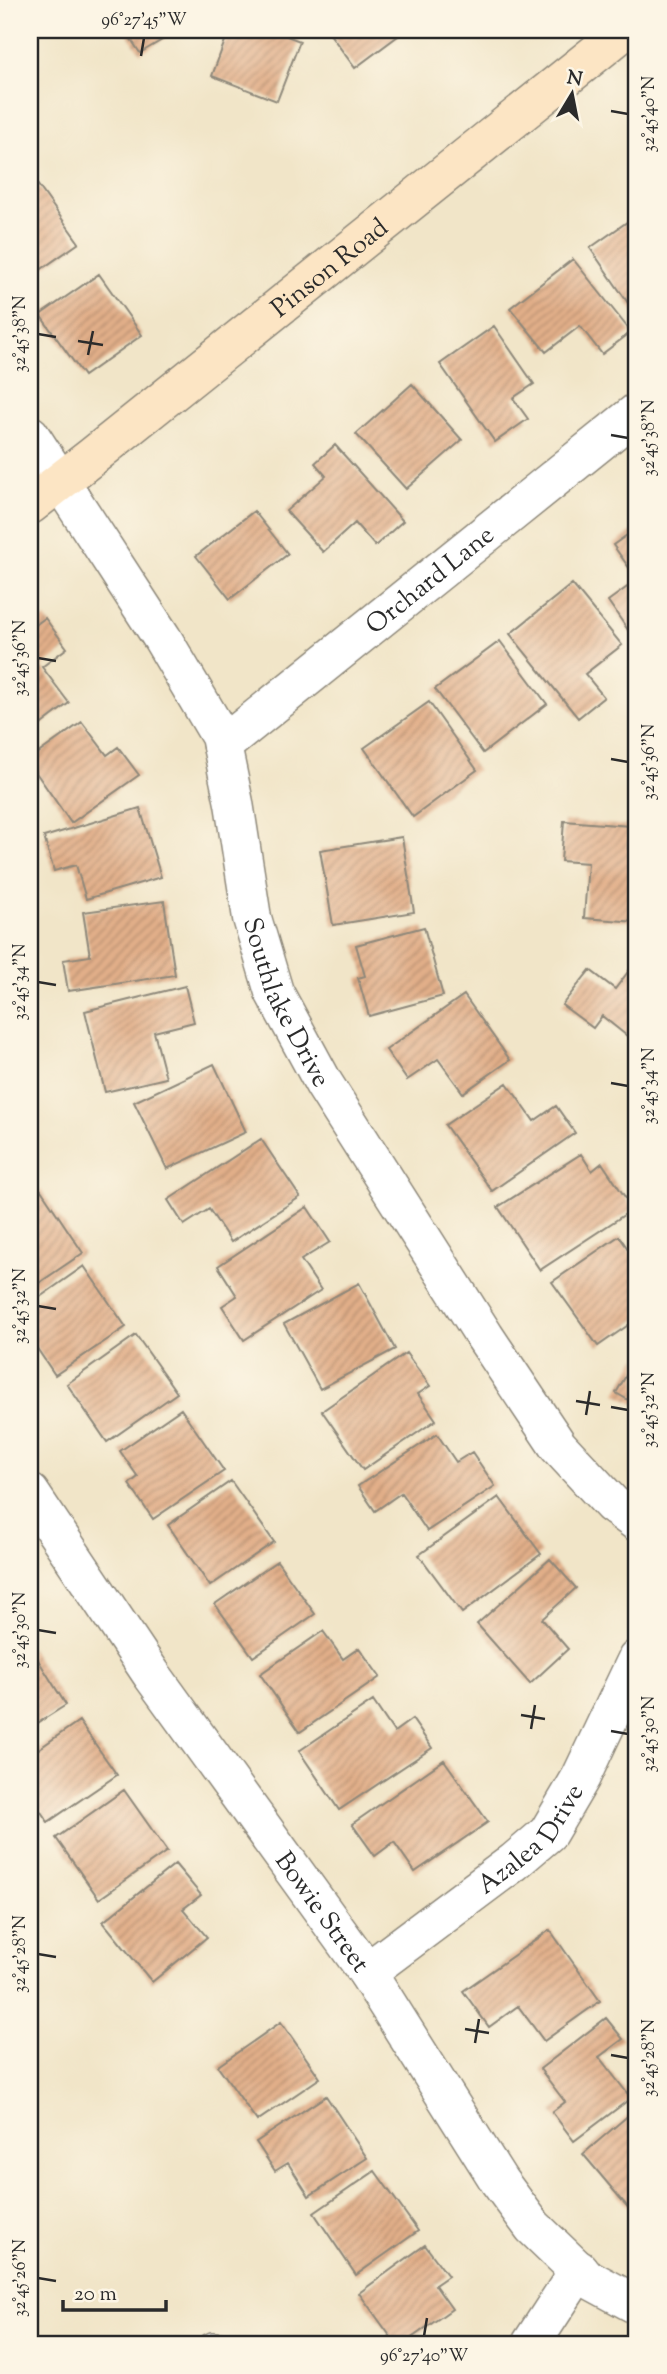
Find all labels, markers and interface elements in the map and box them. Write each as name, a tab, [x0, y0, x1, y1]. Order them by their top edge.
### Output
text: 96°27'45"W	[101, 8, 187, 34]
north arrow	[538, 60, 608, 130]
text: N	[565, 65, 584, 94]
text: 32°45'40"N	[637, 76, 663, 153]
street label: Pinson Road	[264, 210, 397, 328]
text: 32°45'38"N	[8, 295, 34, 373]
text: 32°45'38"N	[637, 399, 663, 477]
street label: Orchard Lane	[359, 518, 503, 644]
text: 32°45'36"N	[8, 620, 34, 696]
text: 32°45'36"N	[637, 724, 663, 800]
street label: Southlake Drive	[232, 914, 338, 1094]
text: 32°45'34"N	[8, 943, 34, 1021]
text: 32°45'34"N	[637, 1047, 663, 1125]
text: 32°45'32"N	[8, 1268, 34, 1344]
text: 32°45'32"N	[637, 1372, 663, 1448]
text: 32°45'30"N	[8, 1592, 34, 1668]
text: 32°45'30"N	[637, 1696, 663, 1772]
street label: Azalea Drive	[470, 1778, 594, 1904]
street label: Bowie Street	[265, 1845, 378, 1981]
text: 32°45'28"N	[8, 1915, 34, 1993]
text: 32°45'28"N	[637, 2019, 663, 2097]
text: 32°45'26"N	[8, 2239, 34, 2317]
scale bar	[63, 2269, 166, 2313]
text: 20 m	[74, 2280, 117, 2310]
text: 96°27'40"W	[380, 2344, 468, 2370]

